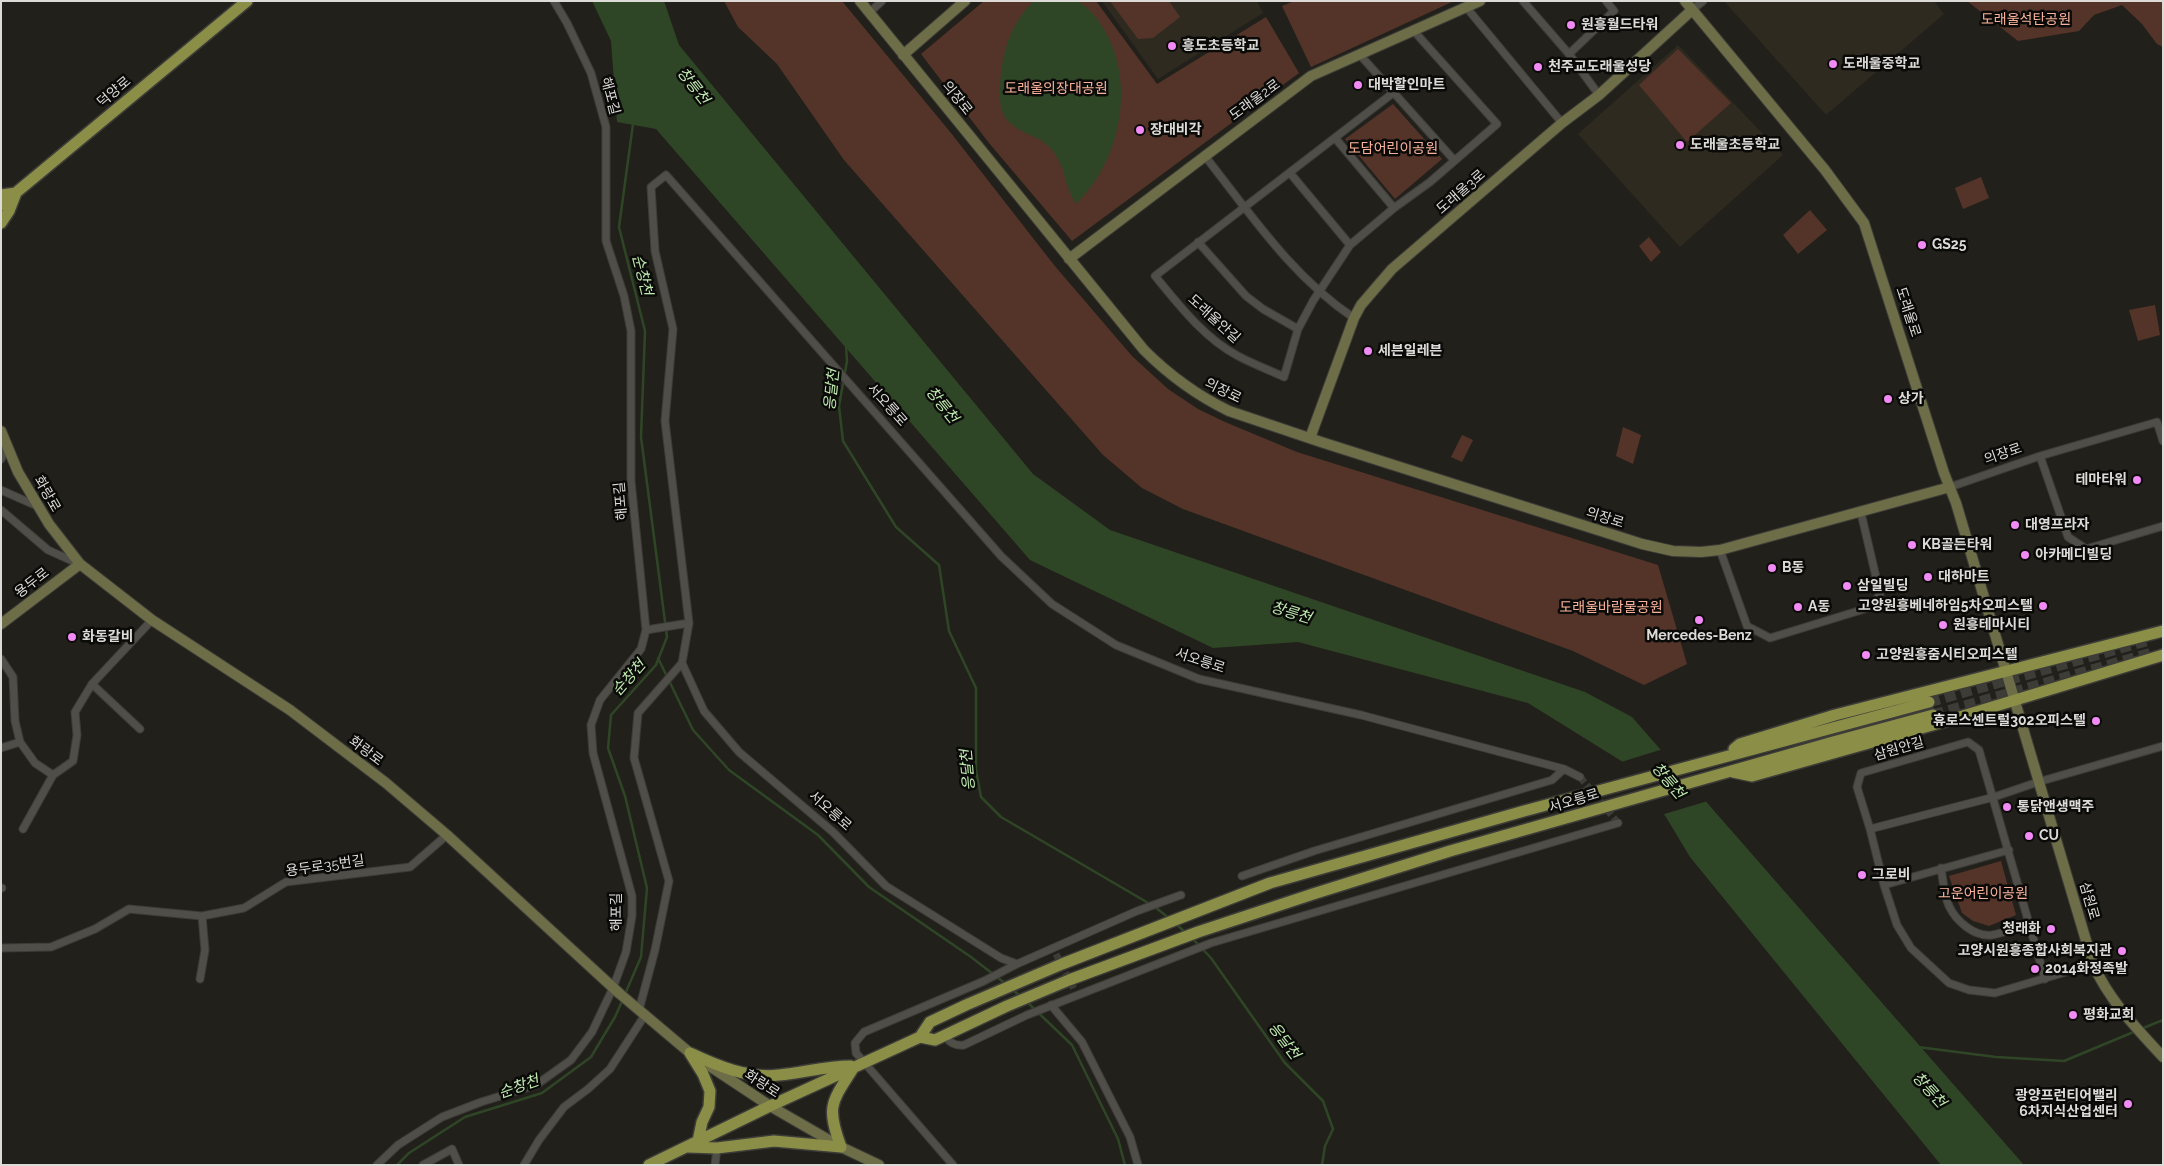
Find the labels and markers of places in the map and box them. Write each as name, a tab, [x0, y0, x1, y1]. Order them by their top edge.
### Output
place label: 원흥월드타워	[1581, 17, 1658, 33]
marker: 원흥월드타워	[1565, 19, 1577, 31]
place label: 흥도초등학교	[1182, 38, 1259, 54]
marker: 흥도초등학교	[1166, 40, 1178, 52]
place label: 도래울중학교	[1843, 56, 1920, 72]
marker: 도래울중학교	[1827, 58, 1839, 70]
place label: 천주교도래울성당	[1548, 59, 1651, 75]
marker: 천주교도래울성당	[1532, 61, 1544, 73]
place label: 대박할인마트	[1368, 77, 1445, 93]
marker: 대박할인마트	[1352, 79, 1364, 91]
place label: 장대비각	[1150, 122, 1202, 138]
marker: 장대비각	[1134, 124, 1146, 136]
place label: 도래울초등학교	[1690, 137, 1780, 153]
marker: 도래울초등학교	[1674, 139, 1686, 151]
place label: GS25	[1932, 237, 1966, 253]
marker: GS25	[1916, 239, 1928, 251]
place label: 세븐일레븐	[1378, 343, 1442, 359]
marker: 세븐일레븐	[1362, 345, 1374, 357]
place label: 상가	[1898, 391, 1924, 407]
marker: 상가	[1882, 393, 1894, 405]
place label: 테마타워	[2075, 472, 2127, 488]
marker: 테마타워	[2131, 474, 2143, 486]
place label: 대영프라자	[2025, 517, 2089, 533]
marker: 대영프라자	[2009, 519, 2021, 531]
place label: KB골든타워	[1922, 537, 1992, 553]
marker: KB골든타워	[1906, 539, 1918, 551]
place label: 아카메디빌딩	[2035, 547, 2112, 563]
marker: 아카메디빌딩	[2019, 549, 2031, 561]
place label: B동	[1782, 560, 1804, 576]
marker: B동	[1766, 562, 1778, 574]
place label: 대하마트	[1938, 569, 1990, 585]
marker: 대하마트	[1922, 571, 1934, 583]
place label: 삼일빌딩	[1857, 578, 1909, 594]
marker: 삼일빌딩	[1841, 580, 1853, 592]
place label: 고양원흥베네하임5차오피스텔	[1858, 598, 2033, 614]
place label: A동	[1808, 599, 1830, 615]
marker: 고양원흥베네하임5차오피스텔	[2037, 600, 2049, 612]
marker: A동	[1792, 601, 1804, 613]
marker: Mercedes-Benz	[1693, 614, 1705, 626]
place label: 원흥테마시티	[1953, 617, 2030, 633]
marker: 원흥테마시티	[1937, 619, 1949, 631]
place label: Mercedes-Benz	[1646, 628, 1752, 644]
place label: 화동갈비	[82, 629, 134, 645]
marker: 화동갈비	[66, 631, 78, 643]
place label: 고양원흥줌시티오피스텔	[1876, 647, 2018, 663]
marker: 고양원흥줌시티오피스텔	[1860, 649, 1872, 661]
place label: 휴로스센트럴302오피스텔	[1933, 713, 2086, 729]
marker: 휴로스센트럴302오피스텔	[2090, 715, 2102, 727]
place label: 통닭앤생맥주	[2017, 799, 2094, 815]
marker: 통닭앤생맥주	[2001, 801, 2013, 813]
place label: CU	[2039, 828, 2059, 844]
marker: CU	[2023, 830, 2035, 842]
place label: 그로비	[1872, 867, 1911, 883]
marker: 그로비	[1856, 869, 1868, 881]
place label: 청래화	[2002, 921, 2041, 937]
marker: 청래화	[2045, 923, 2057, 935]
place label: 고양시원흥종합사회복지관	[1957, 943, 2112, 959]
marker: 고양시원흥종합사회복지관	[2116, 945, 2128, 957]
place label: 2014화정족발	[2045, 961, 2128, 977]
marker: 2014화정족발	[2029, 963, 2041, 975]
place label: 평화교회	[2083, 1007, 2135, 1023]
marker: 평화교회	[2067, 1009, 2079, 1021]
place label: 광양프런티어밸리 6차지식산업센터	[2015, 1088, 2118, 1120]
marker: 광양프런티어밸리 6차지식산업센터	[2122, 1098, 2134, 1110]

